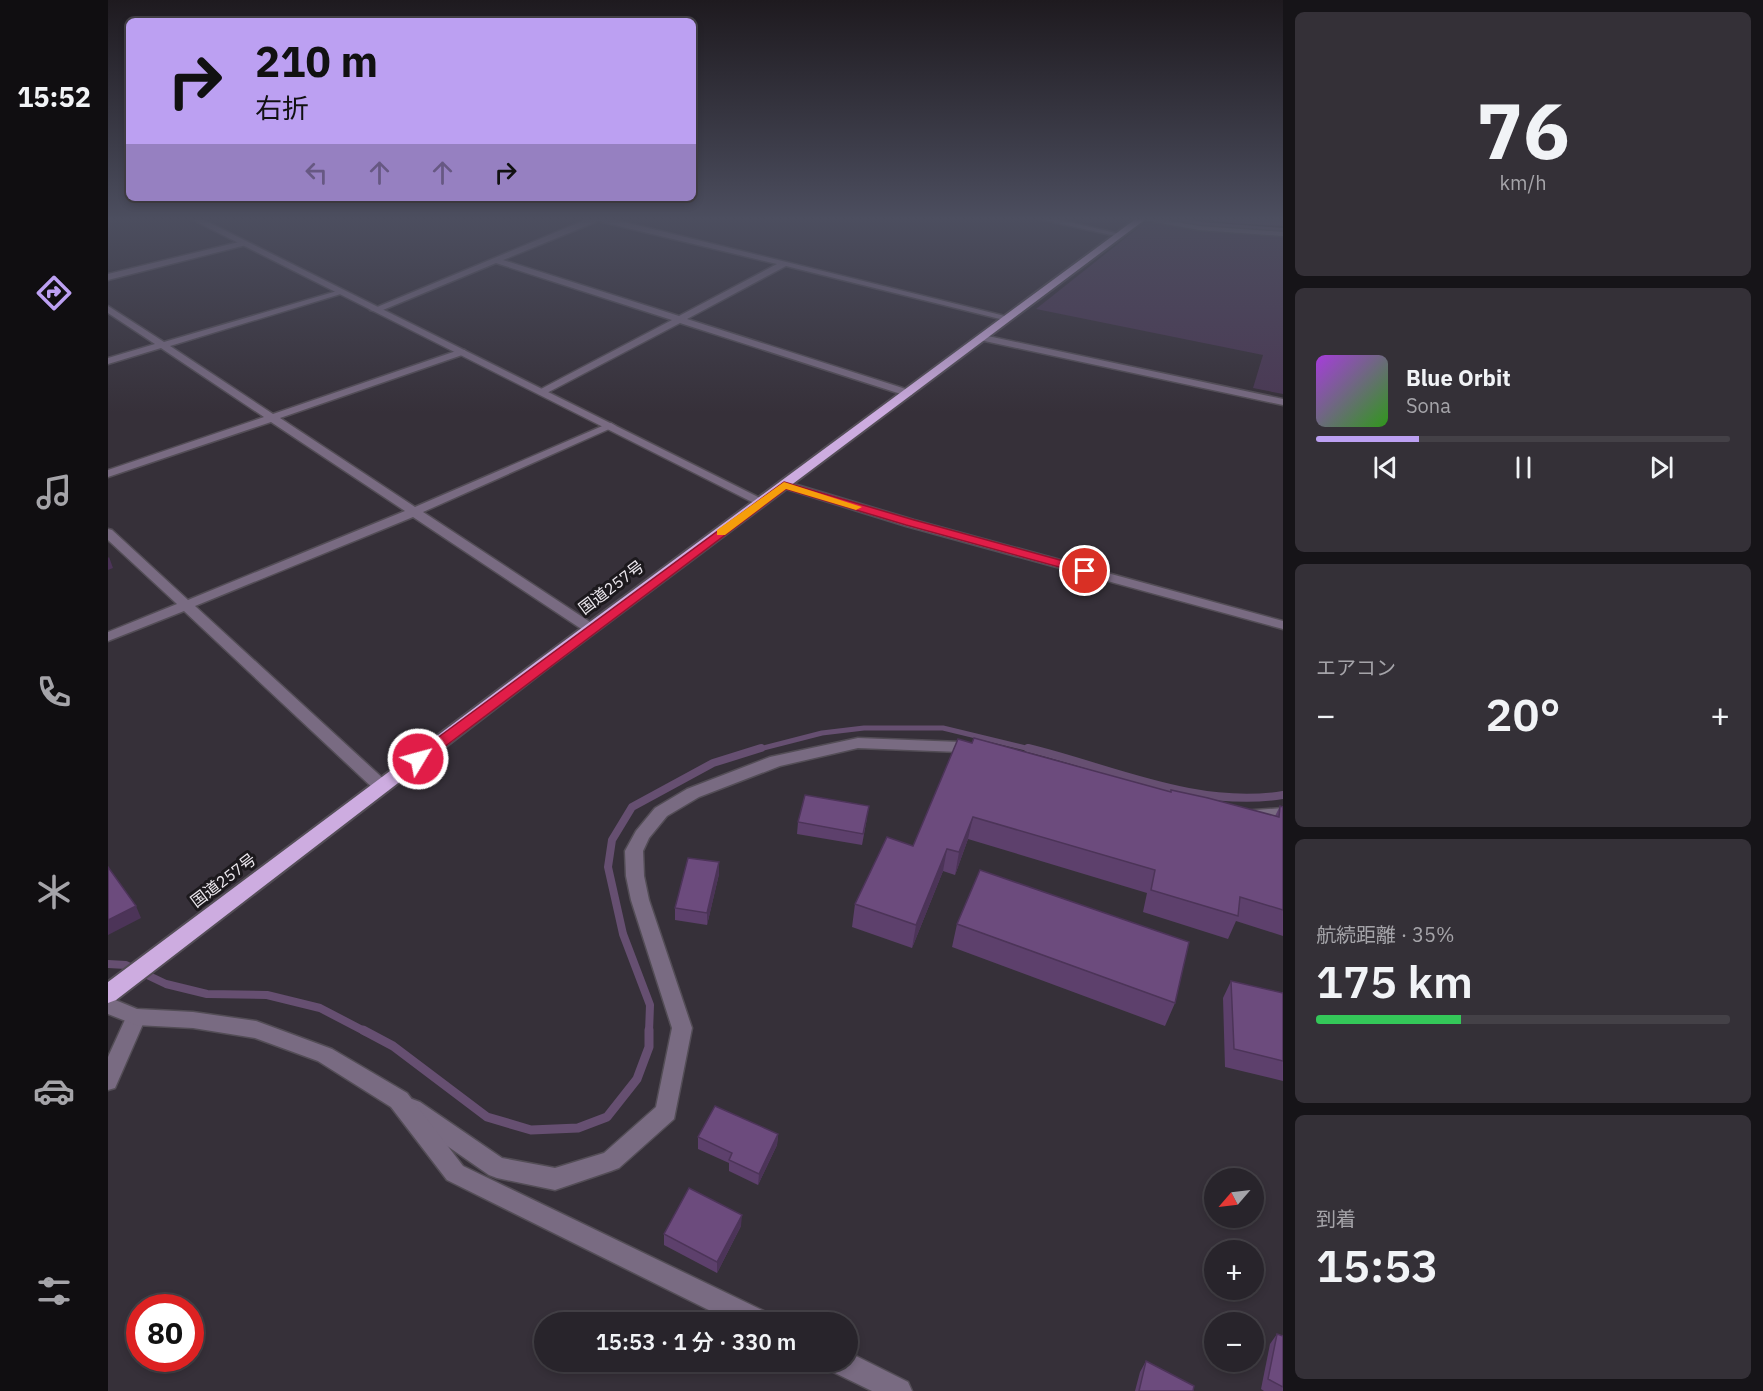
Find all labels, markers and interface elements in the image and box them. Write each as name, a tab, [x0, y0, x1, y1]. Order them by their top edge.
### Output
text: 210 m	[255, 34, 378, 89]
icon: right	[156, 42, 234, 120]
text: 15:52	[17, 79, 91, 114]
text: 76	[1476, 79, 1570, 180]
text: 右折	[255, 90, 309, 125]
icon: left	[300, 156, 333, 189]
icon: ahead	[363, 156, 396, 189]
icon: ahead	[426, 156, 459, 189]
icon: right	[489, 156, 522, 189]
text: km/h	[1499, 169, 1547, 196]
icon: directions	[33, 272, 75, 314]
text: Blue Orbit	[1406, 363, 1511, 392]
text: Sona	[1406, 392, 1451, 419]
icon: previous	[1369, 451, 1402, 484]
icon: pause	[1507, 451, 1540, 484]
icon: next	[1645, 451, 1678, 484]
icon: music	[33, 471, 75, 513]
pin	[1059, 545, 1110, 596]
icon: arrive	[1068, 554, 1101, 587]
street label: 国道257号	[574, 556, 648, 618]
text: エアコン	[1316, 654, 1396, 681]
icon: phone	[33, 671, 75, 713]
text: 20°	[1485, 685, 1561, 743]
text: −	[1316, 693, 1336, 736]
text: +	[1710, 693, 1730, 736]
position arrow	[386, 727, 450, 791]
street label: 国道257号	[186, 849, 260, 911]
icon: climate	[33, 871, 75, 913]
text: 航続距離 · 35%	[1316, 921, 1455, 948]
text: 175 km	[1316, 952, 1473, 1010]
icon: car	[33, 1070, 75, 1112]
north arrow	[1204, 1168, 1264, 1228]
map controls	[1204, 1168, 1264, 1372]
text: 到着	[1316, 1205, 1356, 1232]
text: 15:53	[1316, 1236, 1438, 1294]
button: +	[1204, 1240, 1264, 1300]
icon: filters	[33, 1270, 75, 1312]
speed limit sign: 80	[126, 1294, 204, 1372]
button: −	[1204, 1312, 1264, 1372]
text: 15:53 · 1 分 · 330 m	[596, 1327, 796, 1356]

